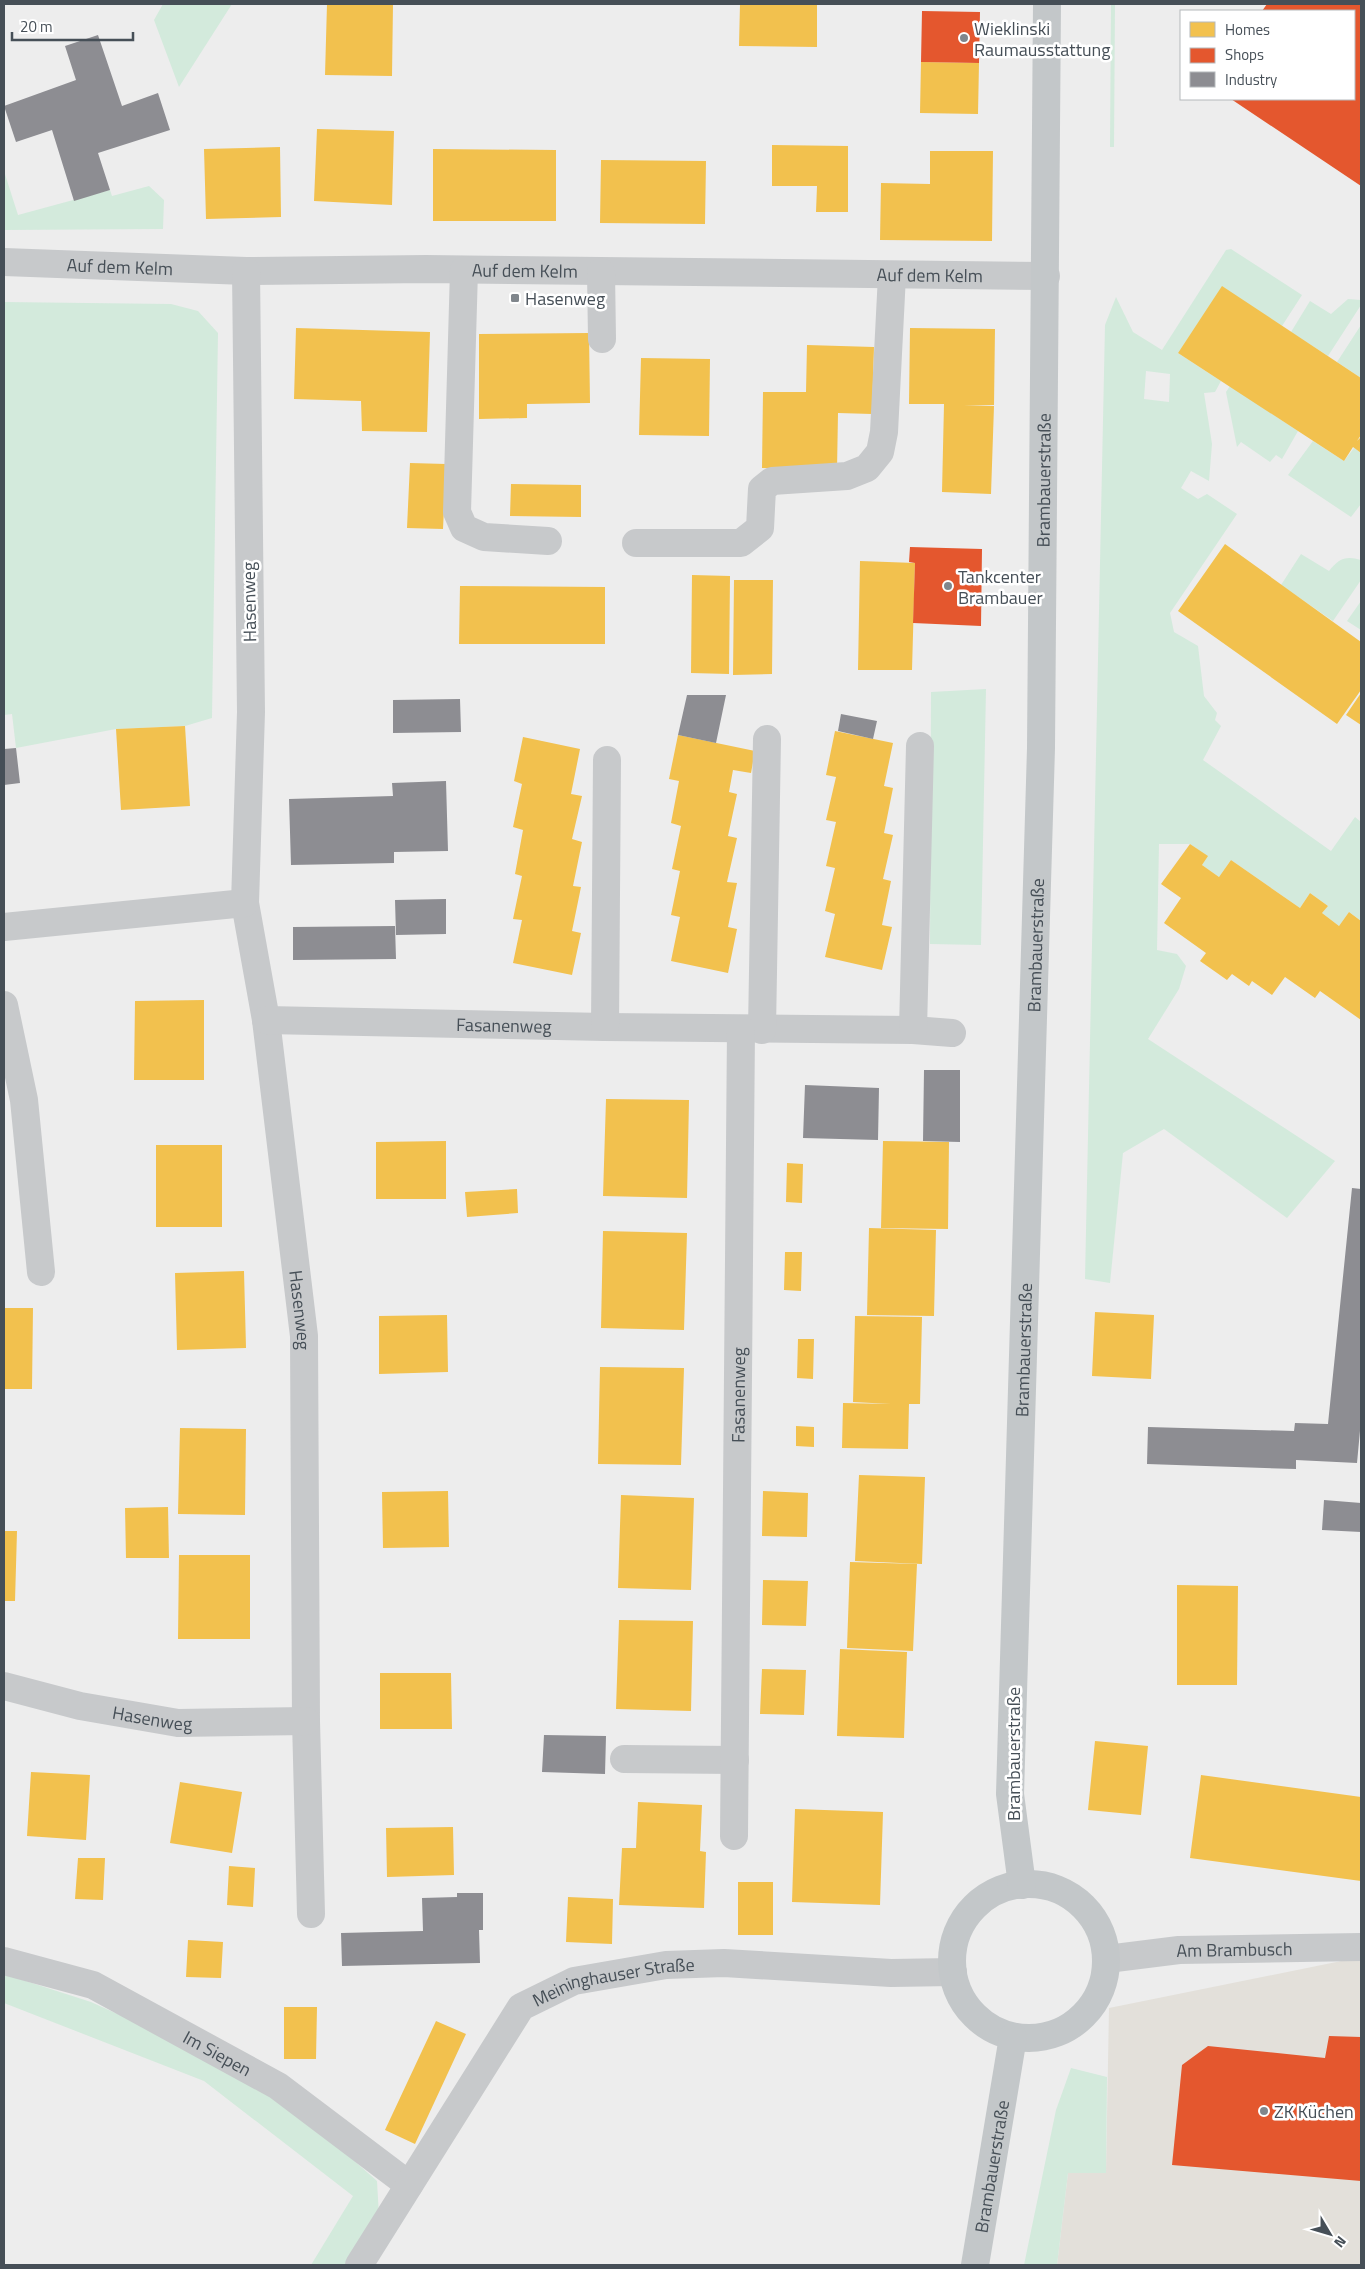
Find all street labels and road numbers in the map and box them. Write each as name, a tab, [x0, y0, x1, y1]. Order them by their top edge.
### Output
street label: Auf dem Kelm	[66, 251, 173, 282]
street label: Auf dem Kelm	[472, 256, 578, 284]
street label: Auf dem Kelm	[877, 261, 983, 289]
street label: Brambauerstraße	[1029, 413, 1057, 547]
street label: Hasenweg	[235, 562, 263, 642]
street label: Brambauerstraße	[1020, 878, 1051, 1013]
street label: Fasanenweg	[456, 1010, 552, 1039]
street label: Hasenweg	[283, 1269, 318, 1350]
street label: Brambauerstraße	[1008, 1283, 1039, 1417]
street label: Fasanenweg	[724, 1347, 752, 1443]
street label: Brambauerstraße	[1000, 1687, 1027, 1821]
street label: Hasenweg	[110, 1698, 192, 1737]
street label: Am Brambusch	[1176, 1935, 1293, 1964]
street label: Meininghauser Straße	[527, 1951, 695, 2013]
street label: Im Siepen	[178, 2023, 257, 2083]
street label: Brambauerstraße	[967, 2098, 1016, 2235]

